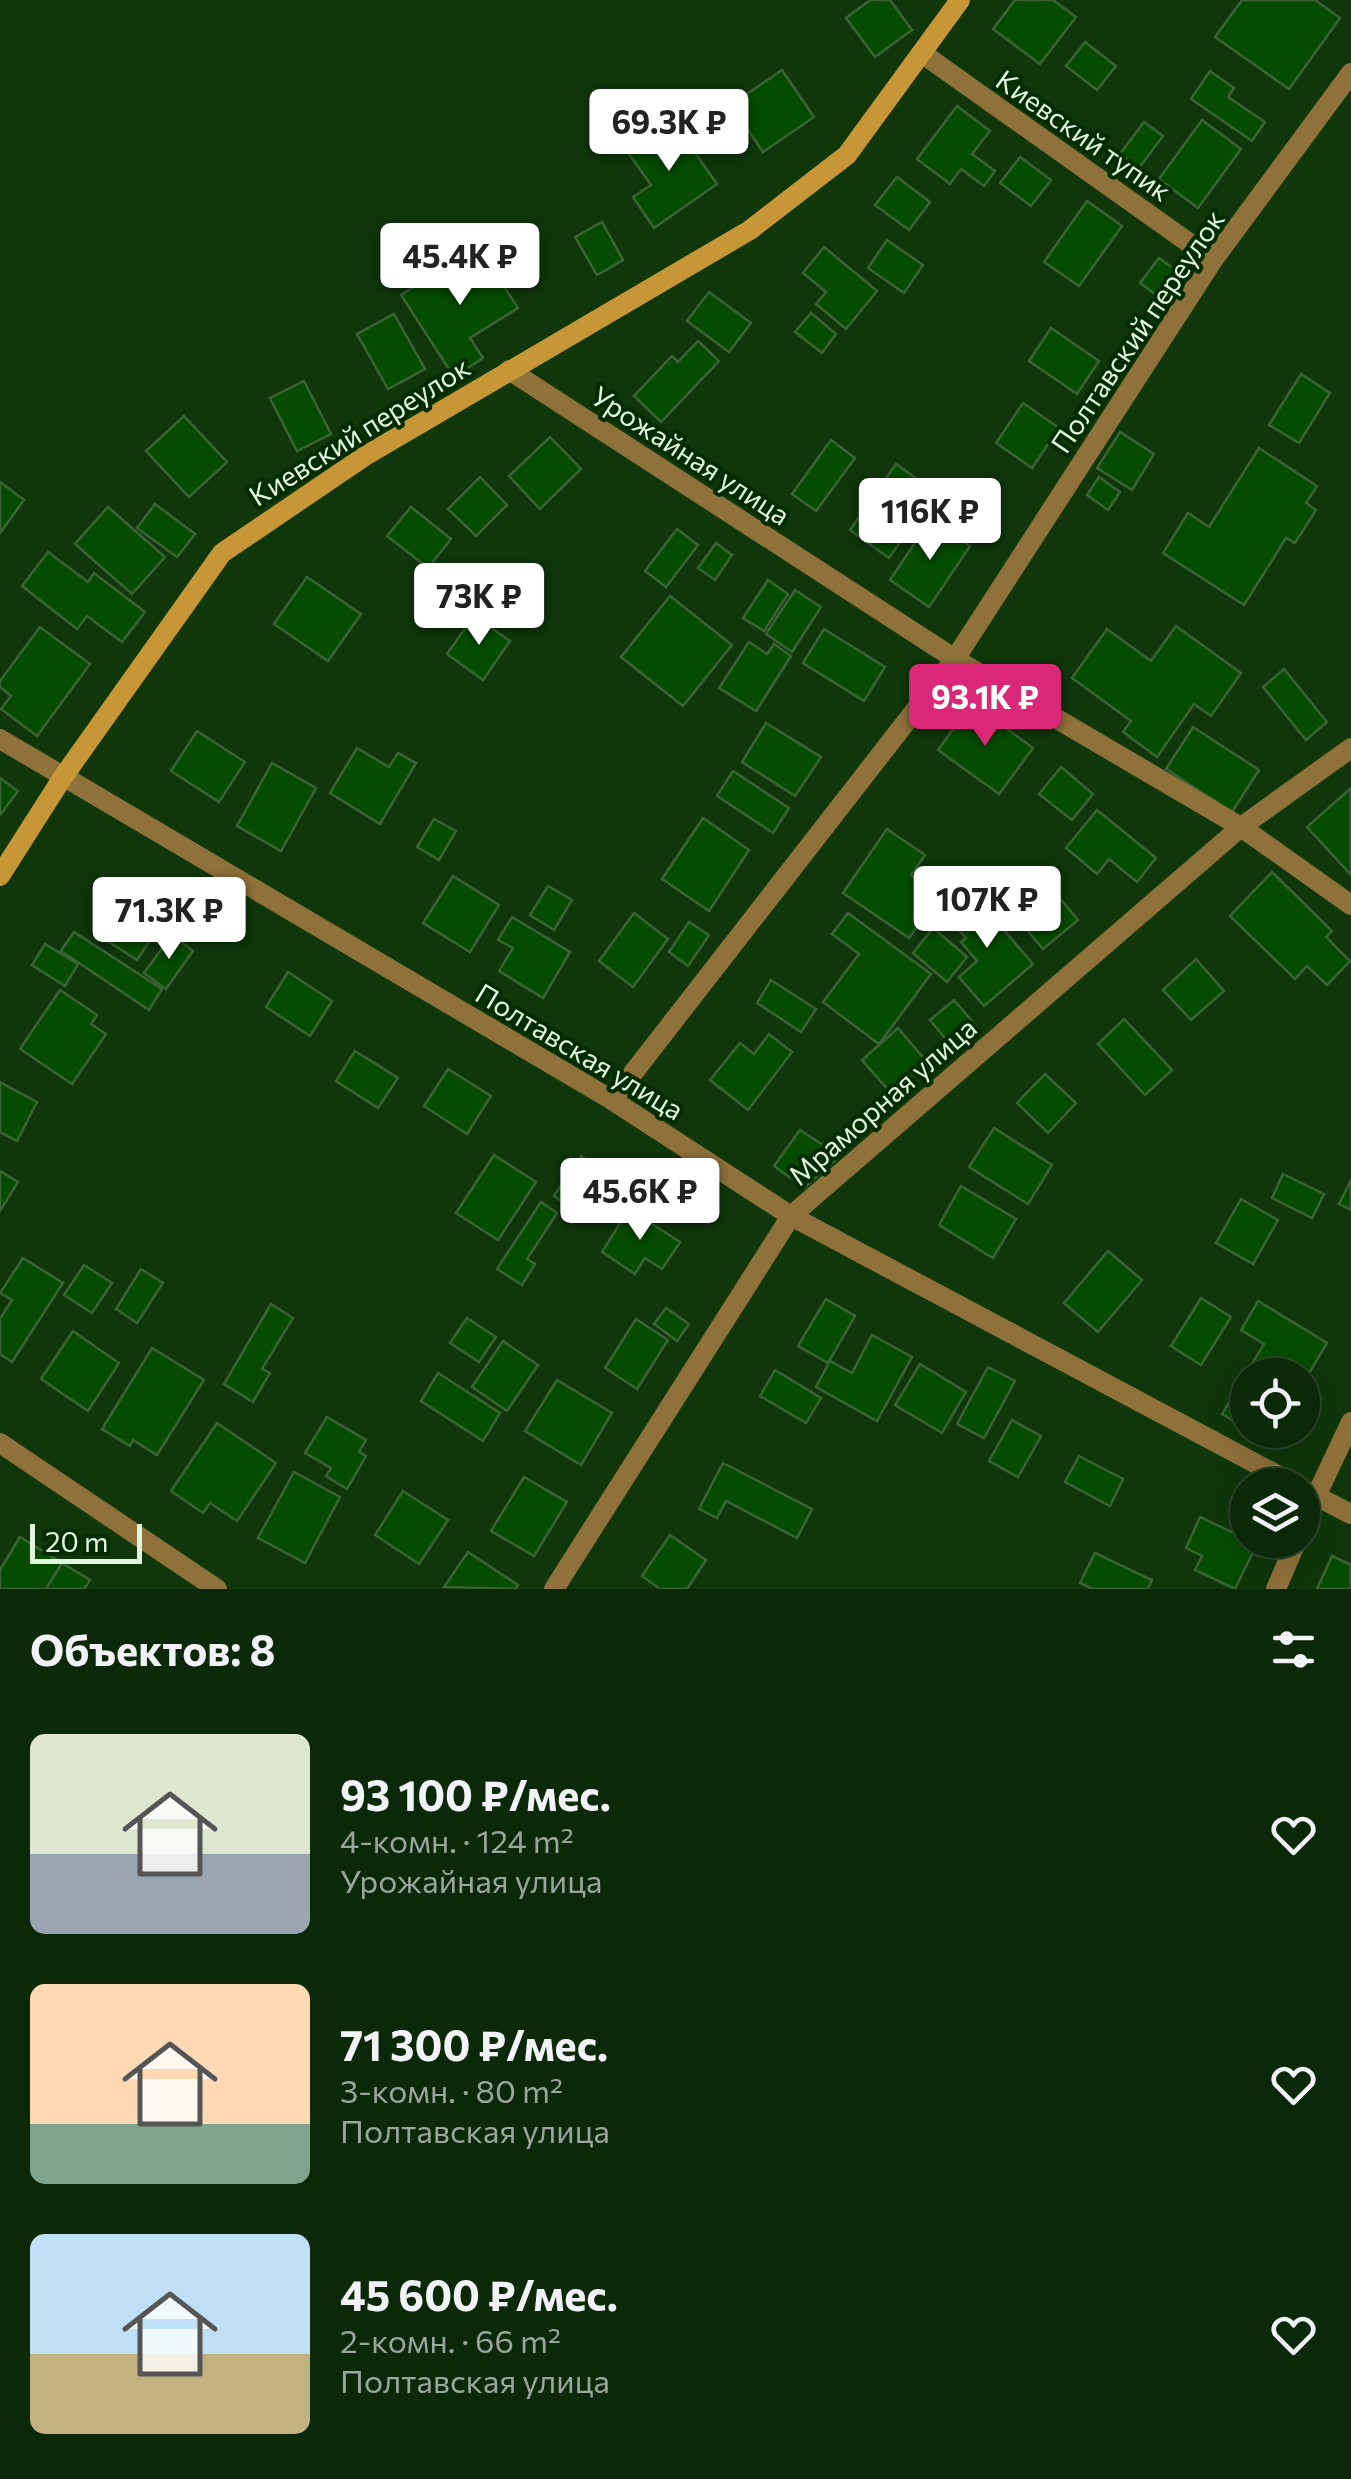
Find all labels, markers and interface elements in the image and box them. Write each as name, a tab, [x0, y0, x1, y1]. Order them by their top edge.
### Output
street label: Киевский тупик	[990, 62, 1178, 208]
pin: 69.3K ₽	[577, 89, 761, 174]
text: 69.3K ₽	[611, 101, 727, 141]
street label: Полтавский переулок	[1043, 203, 1231, 459]
pin: 45.4K ₽	[368, 223, 552, 308]
text: 45.4K ₽	[402, 235, 518, 275]
street label: Киевский переулок	[242, 349, 476, 513]
street label: Урожайная улица	[585, 378, 797, 532]
pin: 116K ₽	[849, 478, 1011, 563]
text: 116K ₽	[881, 490, 979, 530]
pin: 73K ₽	[409, 563, 549, 648]
text: 73K ₽	[436, 575, 522, 615]
pin: 93.1K ₽	[893, 664, 1077, 749]
text: 93.1K ₽	[931, 676, 1039, 716]
pin: 107K ₽	[906, 866, 1068, 951]
pin: 71.3K ₽	[77, 877, 261, 962]
text: 107K ₽	[936, 878, 1038, 918]
text: 71.3K ₽	[115, 889, 223, 929]
street label: Полтавская улица	[470, 976, 690, 1126]
street label: Мраморная улица	[781, 1010, 983, 1192]
pin: 45.6K ₽	[548, 1158, 732, 1243]
text: 45.6K ₽	[582, 1170, 698, 1210]
map controls	[1230, 1358, 1320, 1558]
button: locate	[1230, 1358, 1320, 1448]
button: layers	[1230, 1468, 1320, 1558]
scale bar	[30, 1519, 142, 1564]
text: 20 m	[45, 1524, 109, 1558]
icon: filters	[1266, 1622, 1321, 1677]
text: Объектов: 8	[30, 1623, 275, 1675]
text: 93 100 ₽/мес.	[340, 1768, 611, 1820]
icon: home	[110, 1774, 230, 1894]
icon: heart	[1266, 1807, 1321, 1862]
text: 4-комн. · 124 m²	[340, 1820, 574, 1860]
text: Урожайная улица	[340, 1860, 602, 1900]
text: 71 300 ₽/мес.	[340, 2018, 608, 2070]
icon: home	[110, 2024, 230, 2144]
icon: heart	[1266, 2057, 1321, 2112]
text: 3-комн. · 80 m²	[340, 2070, 563, 2110]
text: Полтавская улица	[340, 2110, 610, 2150]
text: 45 600 ₽/мес.	[340, 2268, 618, 2320]
icon: home	[110, 2274, 230, 2394]
icon: heart	[1266, 2307, 1321, 2362]
text: 2-комн. · 66 m²	[340, 2320, 561, 2360]
text: Полтавская улица	[340, 2360, 610, 2400]

